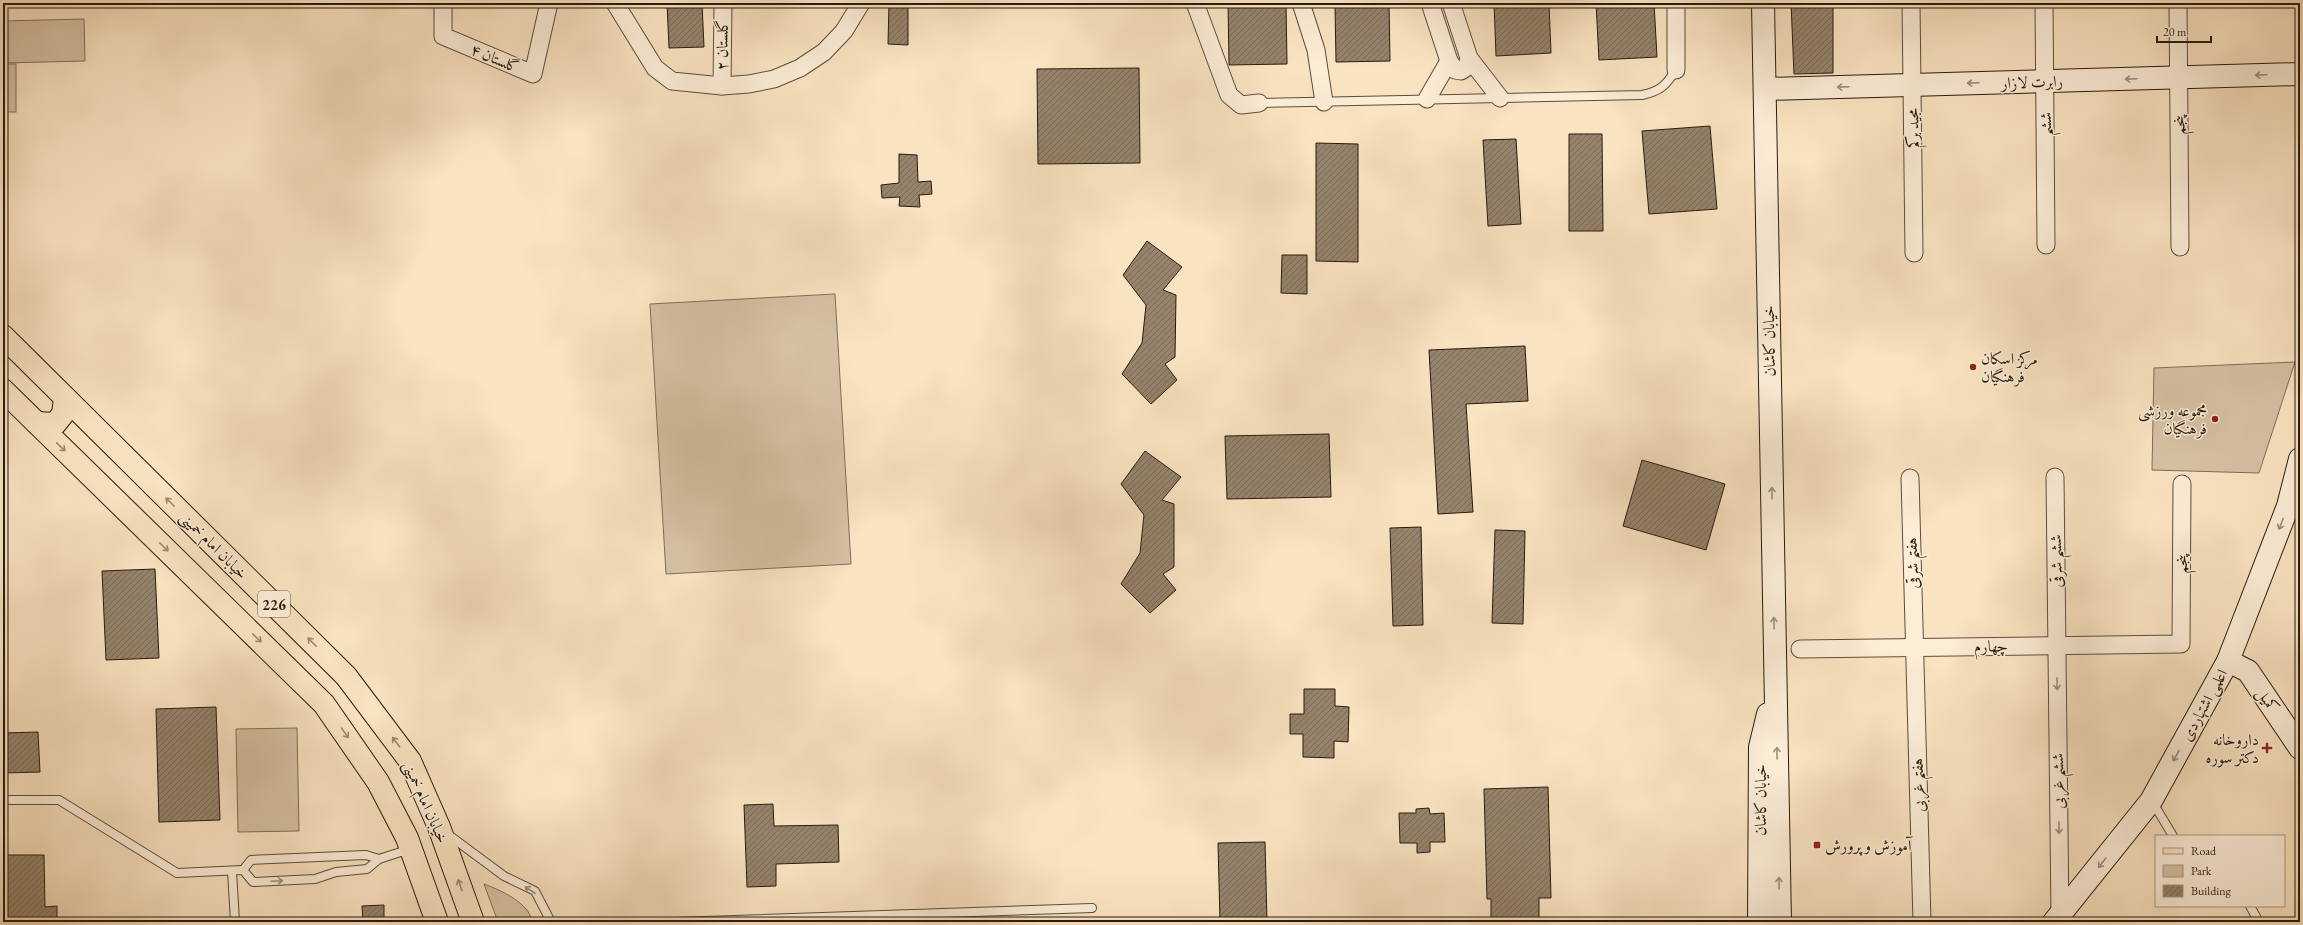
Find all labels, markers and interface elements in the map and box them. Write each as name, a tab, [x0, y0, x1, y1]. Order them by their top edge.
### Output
scale bar	[2157, 18, 2211, 44]
street label: گلستان ۲	[711, 19, 733, 71]
text: 20 m	[2163, 24, 2187, 40]
street label: گلستان ۴	[467, 38, 523, 78]
street label: رابرت لازار	[1999, 70, 2063, 94]
one-way arrow	[2255, 71, 2268, 79]
one-way arrow	[2125, 75, 2138, 82]
one-way arrow	[1967, 79, 1980, 87]
one-way arrow	[1837, 83, 1850, 91]
street label: مجید برکم	[1902, 108, 1928, 148]
street label: ششم	[2035, 112, 2062, 136]
street label: پنجم	[2168, 114, 2195, 135]
street label: خیابان کاشان	[1758, 305, 1780, 377]
place label: مرکز اسکان فرهنگیان	[1981, 348, 2038, 387]
marker: مرکز اسکان فرهنگیان	[1968, 362, 1978, 372]
place label: مجموعه ورزشی فرهنگیان	[2138, 400, 2207, 439]
marker: مجموعه ورزشی فرهنگیان	[2210, 414, 2220, 424]
one-way arrow	[56, 442, 66, 452]
one-way arrow	[1768, 487, 1776, 500]
one-way arrow	[165, 497, 175, 506]
street label: خیابان امام خمینی	[173, 506, 253, 586]
one-way arrow	[2277, 517, 2285, 529]
street label: ششم شرقی	[2045, 534, 2073, 588]
street label: هفتم شرقی	[1901, 537, 1929, 589]
one-way arrow	[159, 542, 169, 552]
street label: پنجم	[2171, 553, 2197, 574]
road number: 226	[258, 591, 290, 617]
one-way arrow	[1771, 617, 1778, 630]
one-way arrow	[252, 633, 262, 643]
street label: چهارم	[1974, 635, 2008, 661]
one-way arrow	[307, 637, 317, 647]
street label: اعلمی اشتهاردی	[2176, 665, 2233, 745]
one-way arrow	[2053, 677, 2061, 690]
street label: کمیل	[2251, 683, 2284, 717]
one-way arrow	[341, 728, 349, 739]
place label: داروخانه دکتر سوره	[2205, 729, 2259, 768]
one-way arrow	[391, 736, 400, 747]
marker: داروخانه دکتر سوره	[2262, 743, 2272, 753]
one-way arrow	[1773, 747, 1780, 760]
one-way arrow	[2172, 750, 2179, 762]
street label: ششم غربی	[2047, 753, 2075, 809]
street label: خیابان امام خمینی	[395, 757, 454, 848]
street label: هفتم غربی	[1907, 758, 1935, 812]
street label: خیابان کاشان	[1750, 764, 1771, 836]
one-way arrow	[2055, 821, 2063, 834]
place label: آموزش و پرورش	[1825, 835, 1913, 856]
legend	[2155, 835, 2285, 907]
marker: آموزش و پرورش	[1812, 840, 1822, 850]
text: Road	[2191, 843, 2217, 859]
one-way arrow	[2098, 857, 2106, 868]
text: Park	[2191, 863, 2212, 879]
one-way arrow	[270, 877, 283, 884]
one-way arrow	[1775, 877, 1783, 890]
one-way arrow	[456, 879, 463, 892]
text: Building	[2191, 883, 2232, 899]
one-way arrow	[525, 886, 536, 894]

